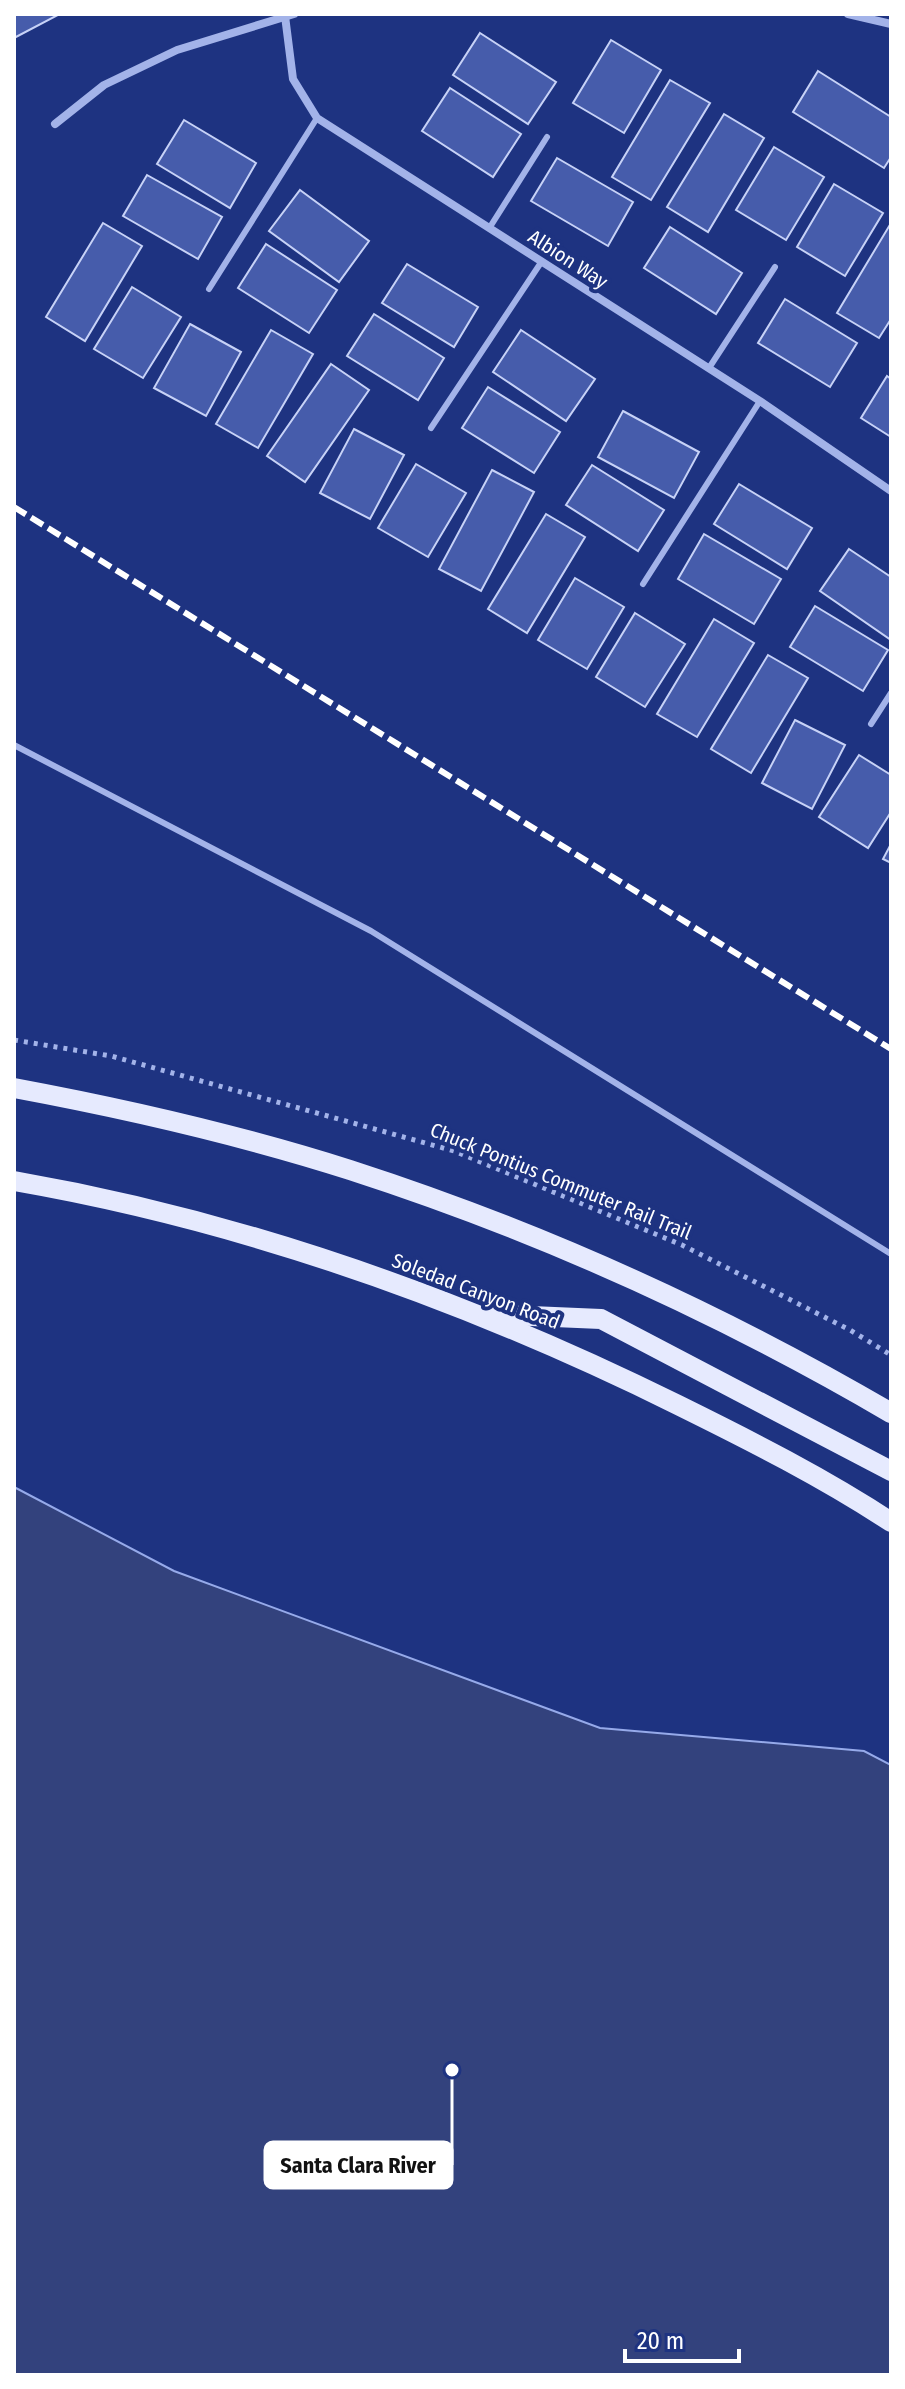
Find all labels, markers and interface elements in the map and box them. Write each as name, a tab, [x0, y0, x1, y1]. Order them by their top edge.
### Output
street label: Albion Way	[524, 224, 612, 294]
street label: Chuck Pontius Commuter Rail Trail	[427, 1117, 695, 1245]
street label: Soledad Canyon Road	[389, 1248, 563, 1334]
callout: Santa Clara River	[265, 2142, 452, 2188]
text: Santa Clara River	[280, 2152, 437, 2179]
scale bar	[625, 2313, 739, 2363]
text: 20 m	[637, 2327, 684, 2355]

